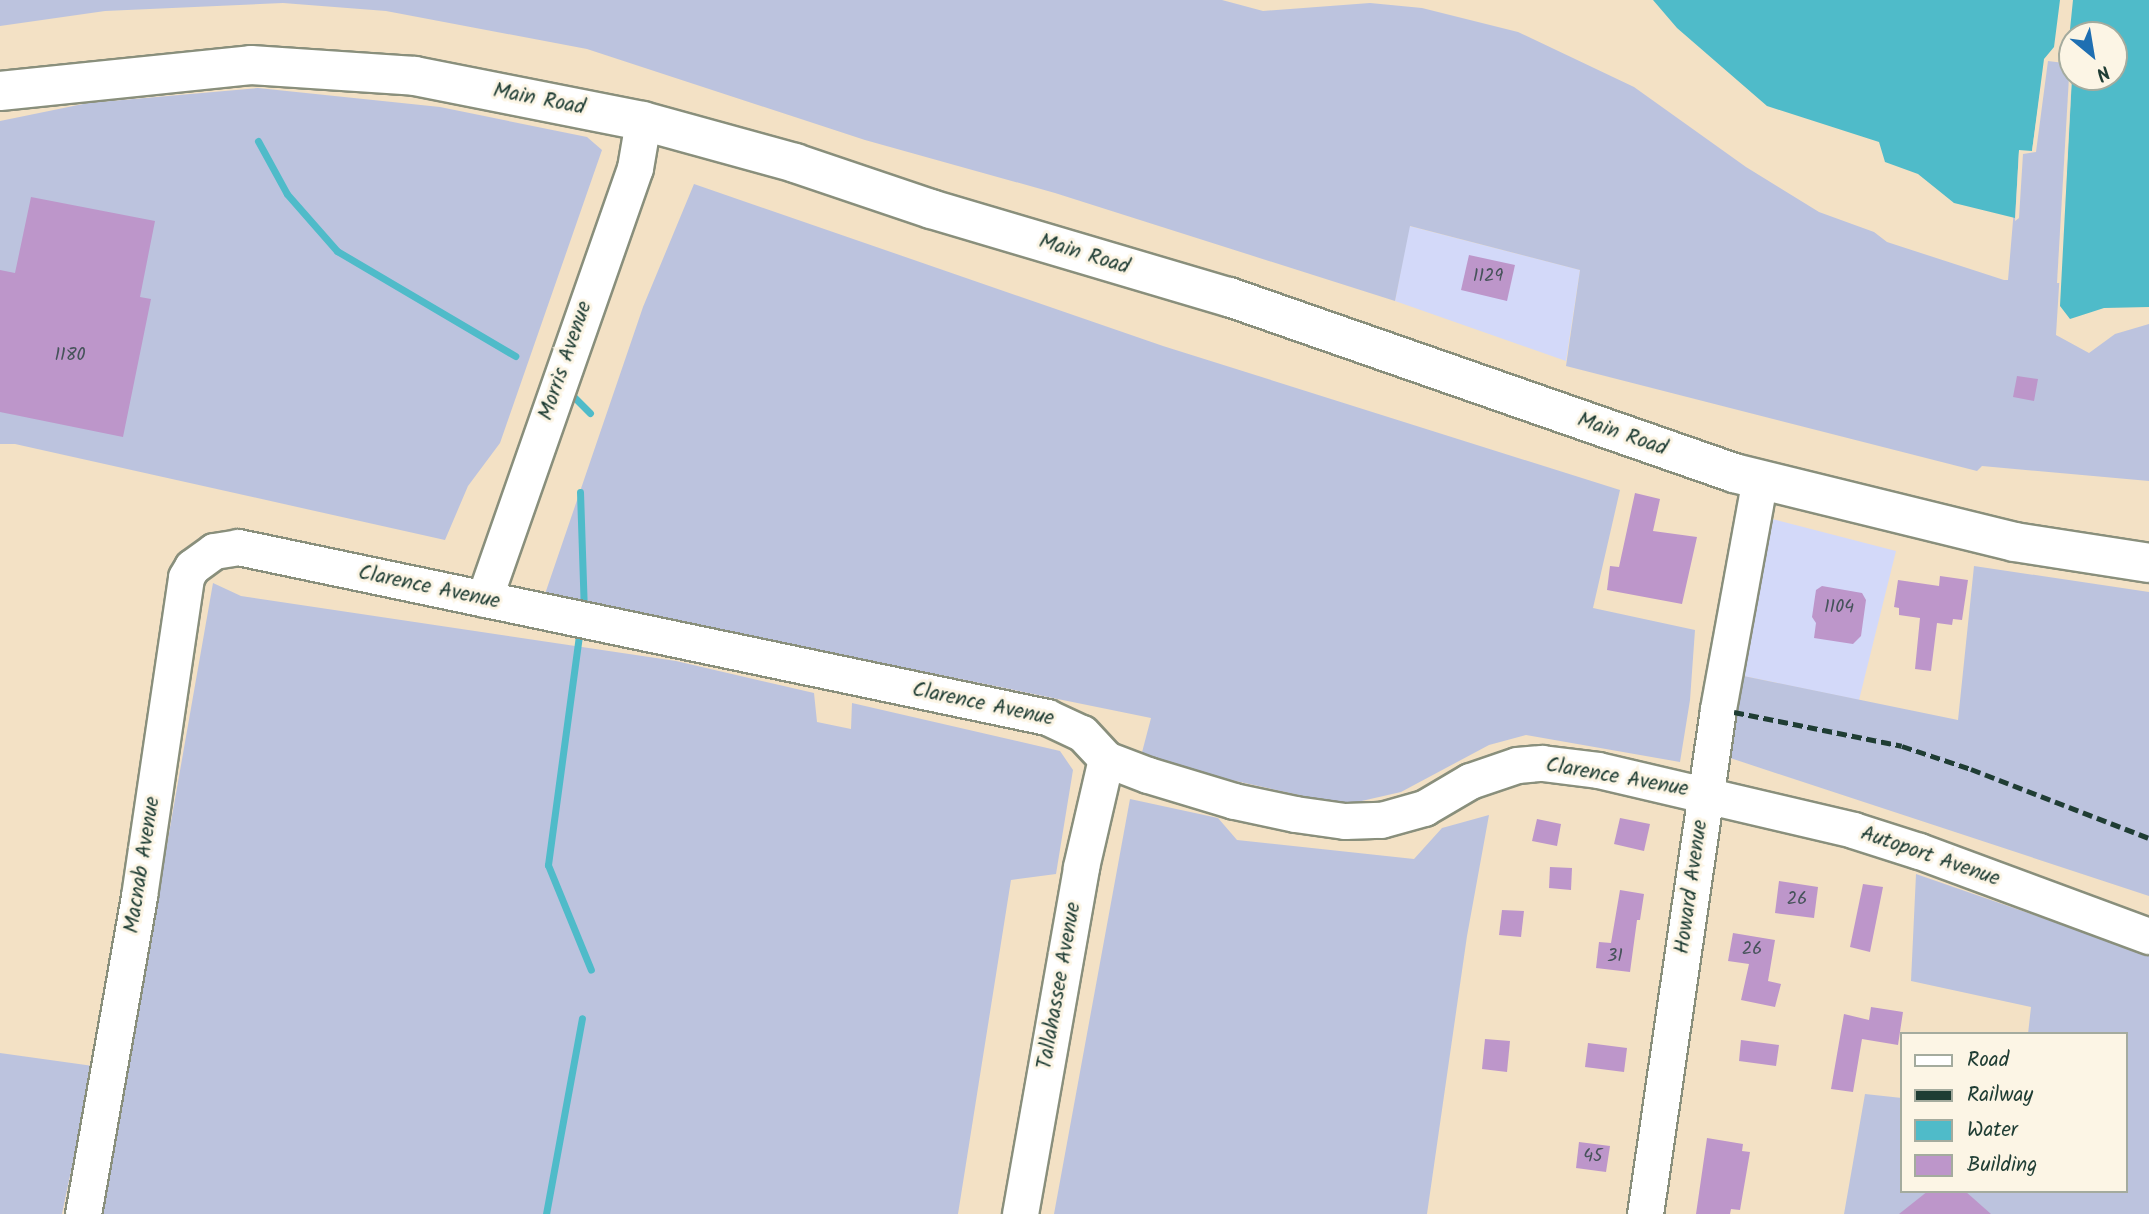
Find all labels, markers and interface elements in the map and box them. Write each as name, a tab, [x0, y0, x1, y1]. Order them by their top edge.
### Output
north arrow	[2058, 21, 2128, 91]
text: N	[2090, 56, 2115, 88]
street label: Main Road	[491, 79, 587, 121]
street label: Main Road	[1036, 229, 1132, 281]
house number: 1129	[1473, 266, 1503, 288]
street label: Morris Avenue	[534, 298, 598, 424]
house number: 1180	[54, 345, 86, 367]
street label: Main Road	[1574, 408, 1670, 462]
street label: Clarence Avenue	[356, 561, 502, 615]
house number: 1104	[1824, 597, 1854, 619]
street label: Clarence Avenue	[910, 678, 1056, 732]
street label: Clarence Avenue	[1544, 753, 1690, 803]
street label: Macnab Avenue	[120, 795, 166, 935]
street label: Howard Avenue	[1670, 818, 1714, 956]
street label: Autoport Avenue	[1857, 821, 2003, 893]
house number: 26	[1787, 889, 1807, 911]
street label: Tallahassee Avenue	[1033, 900, 1087, 1072]
house number: 26	[1742, 939, 1762, 961]
house number: 31	[1607, 946, 1623, 968]
legend	[1900, 1032, 2128, 1193]
text: Road	[1967, 1044, 2009, 1077]
text: Railway	[1967, 1079, 2033, 1112]
text: Water	[1967, 1114, 2018, 1147]
house number: 45	[1583, 1146, 1603, 1168]
text: Building	[1967, 1149, 2037, 1182]

